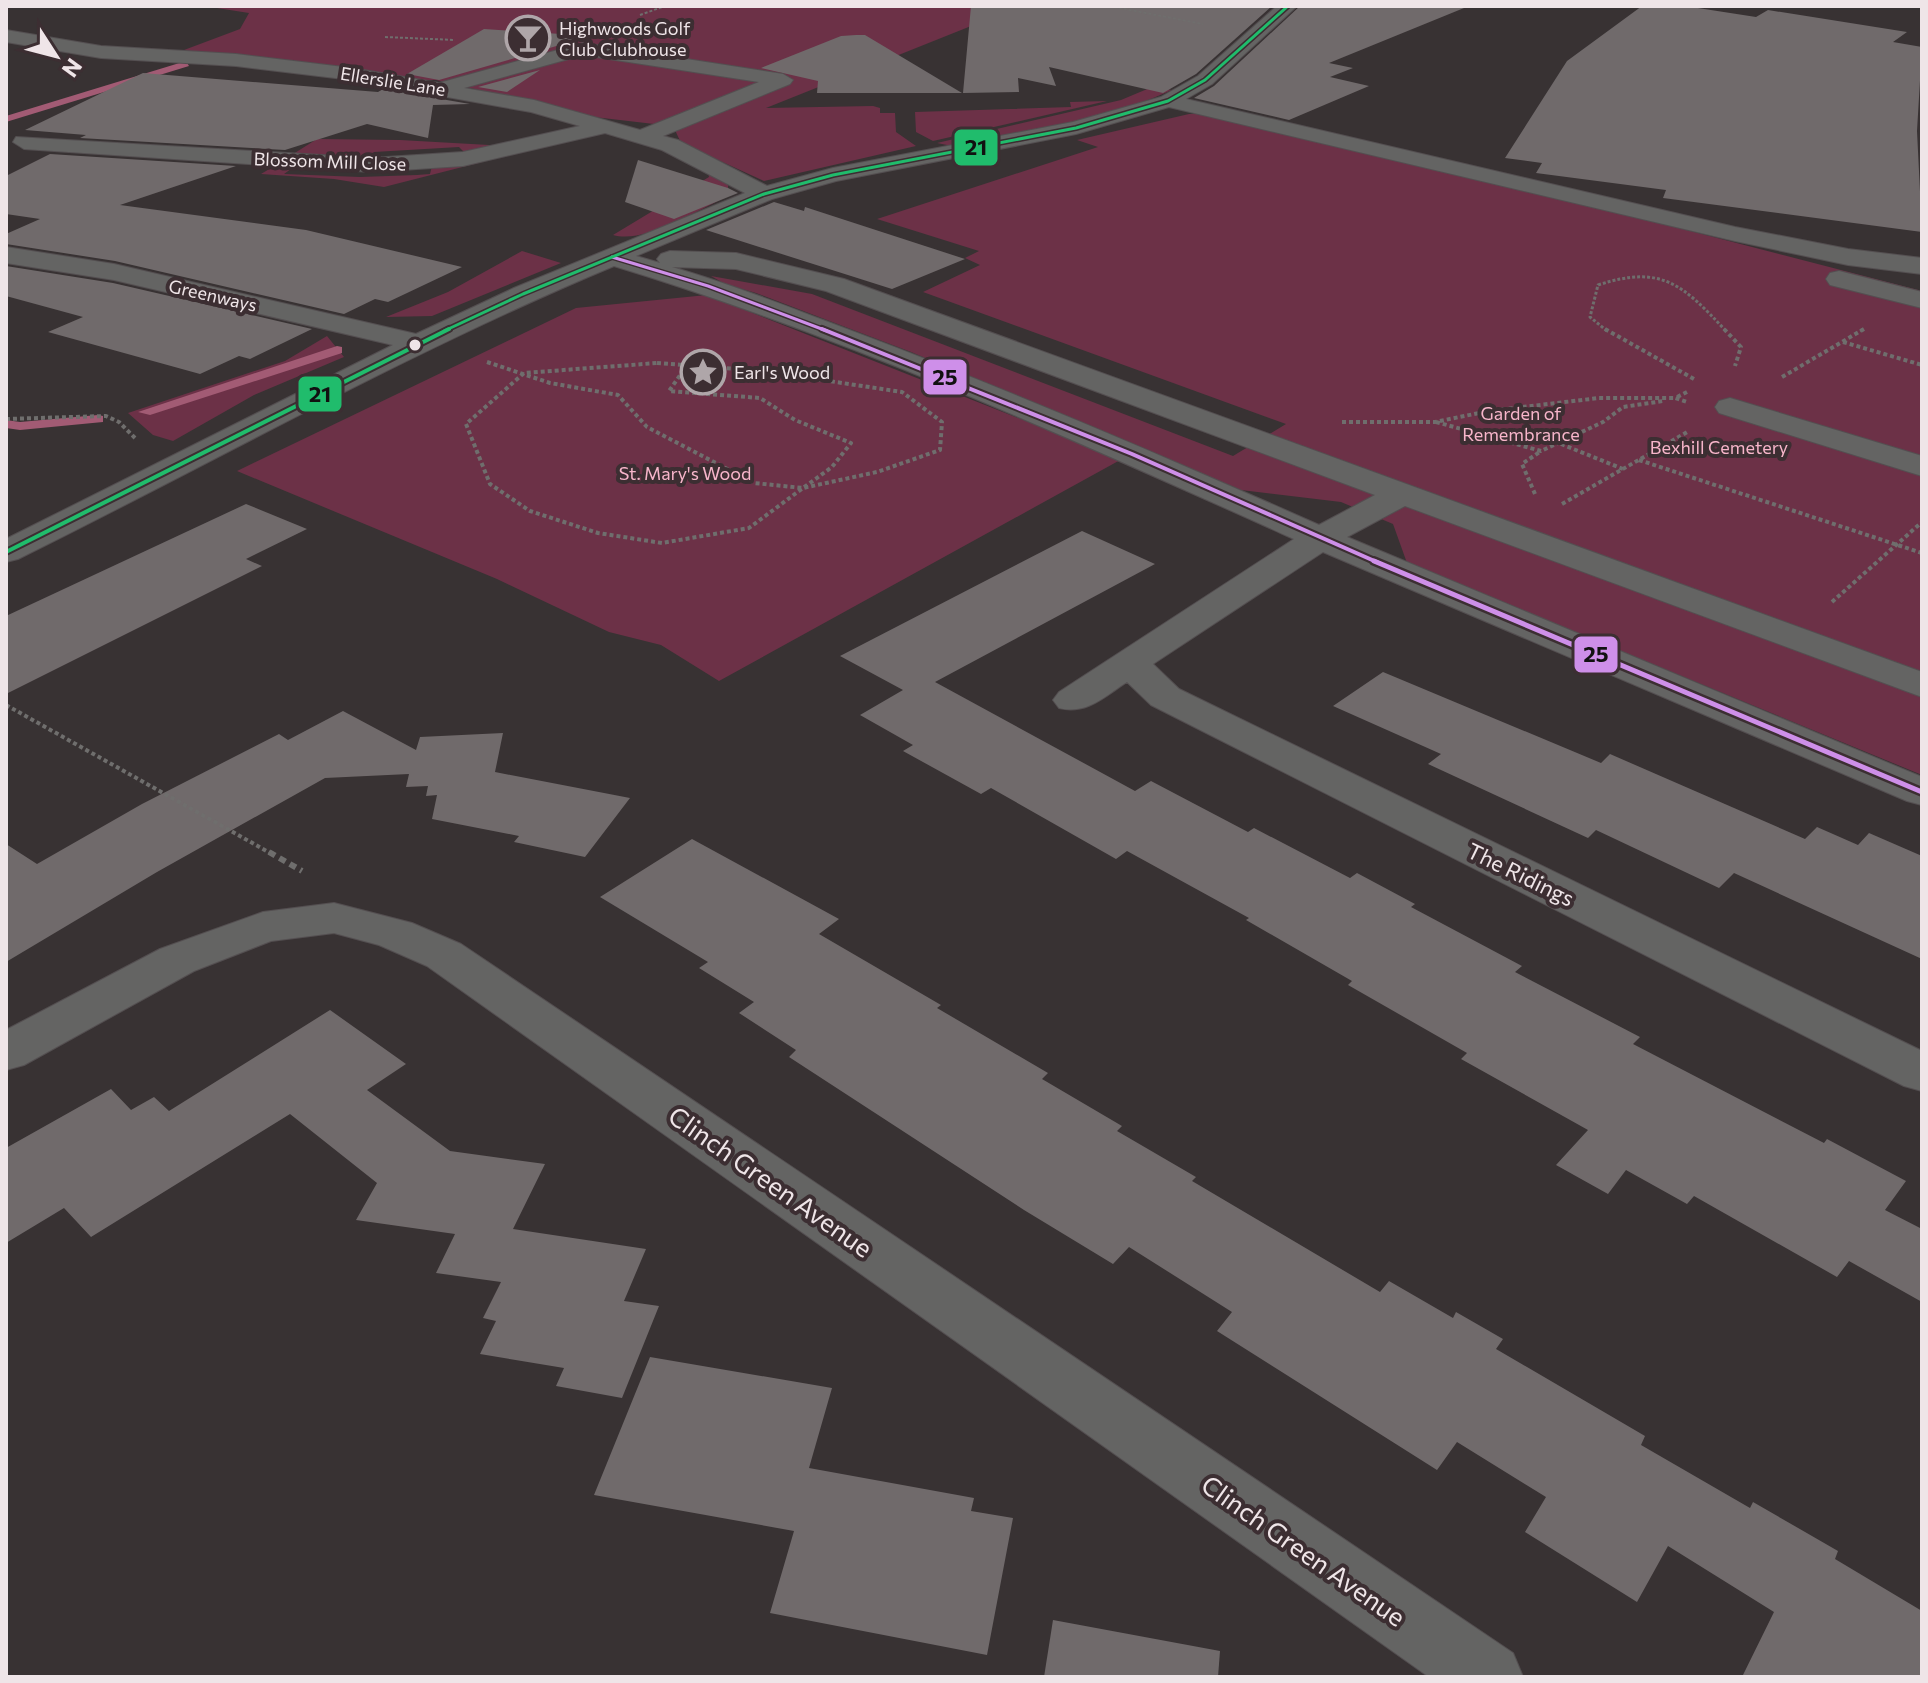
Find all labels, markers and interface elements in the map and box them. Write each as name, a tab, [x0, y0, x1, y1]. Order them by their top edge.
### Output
bar icon: Highwoods Golf Club Clubhouse	[504, 14, 552, 62]
north arrow	[16, 16, 96, 96]
place label: Highwoods Golf Club Clubhouse	[559, 17, 691, 60]
text: N	[57, 53, 88, 83]
street label: Ellerslie Lane	[339, 62, 447, 100]
line badge: 21	[953, 128, 999, 167]
text: 21	[965, 133, 987, 160]
street label: Blossom Mill Close	[253, 147, 407, 175]
street label: Greenways	[167, 274, 259, 316]
unlabelled marker	[407, 337, 423, 353]
place icon: Earl's Wood	[679, 348, 727, 396]
line badge: 25	[922, 358, 968, 396]
place label: Earl's Wood	[734, 361, 830, 383]
text: 25	[932, 363, 958, 390]
line badge: 21	[297, 375, 343, 413]
text: 21	[309, 380, 331, 407]
park label: Garden of Remembrance	[1462, 402, 1580, 445]
park label: Bexhill Cemetery	[1650, 436, 1788, 458]
park label: St. Mary's Wood	[619, 462, 751, 484]
line badge: 25	[1573, 635, 1619, 674]
text: 25	[1583, 640, 1609, 667]
street label: The Ridings	[1463, 836, 1579, 912]
street label: Clinch Green Avenue	[663, 1099, 879, 1263]
street label: Clinch Green Avenue	[1196, 1468, 1412, 1632]

